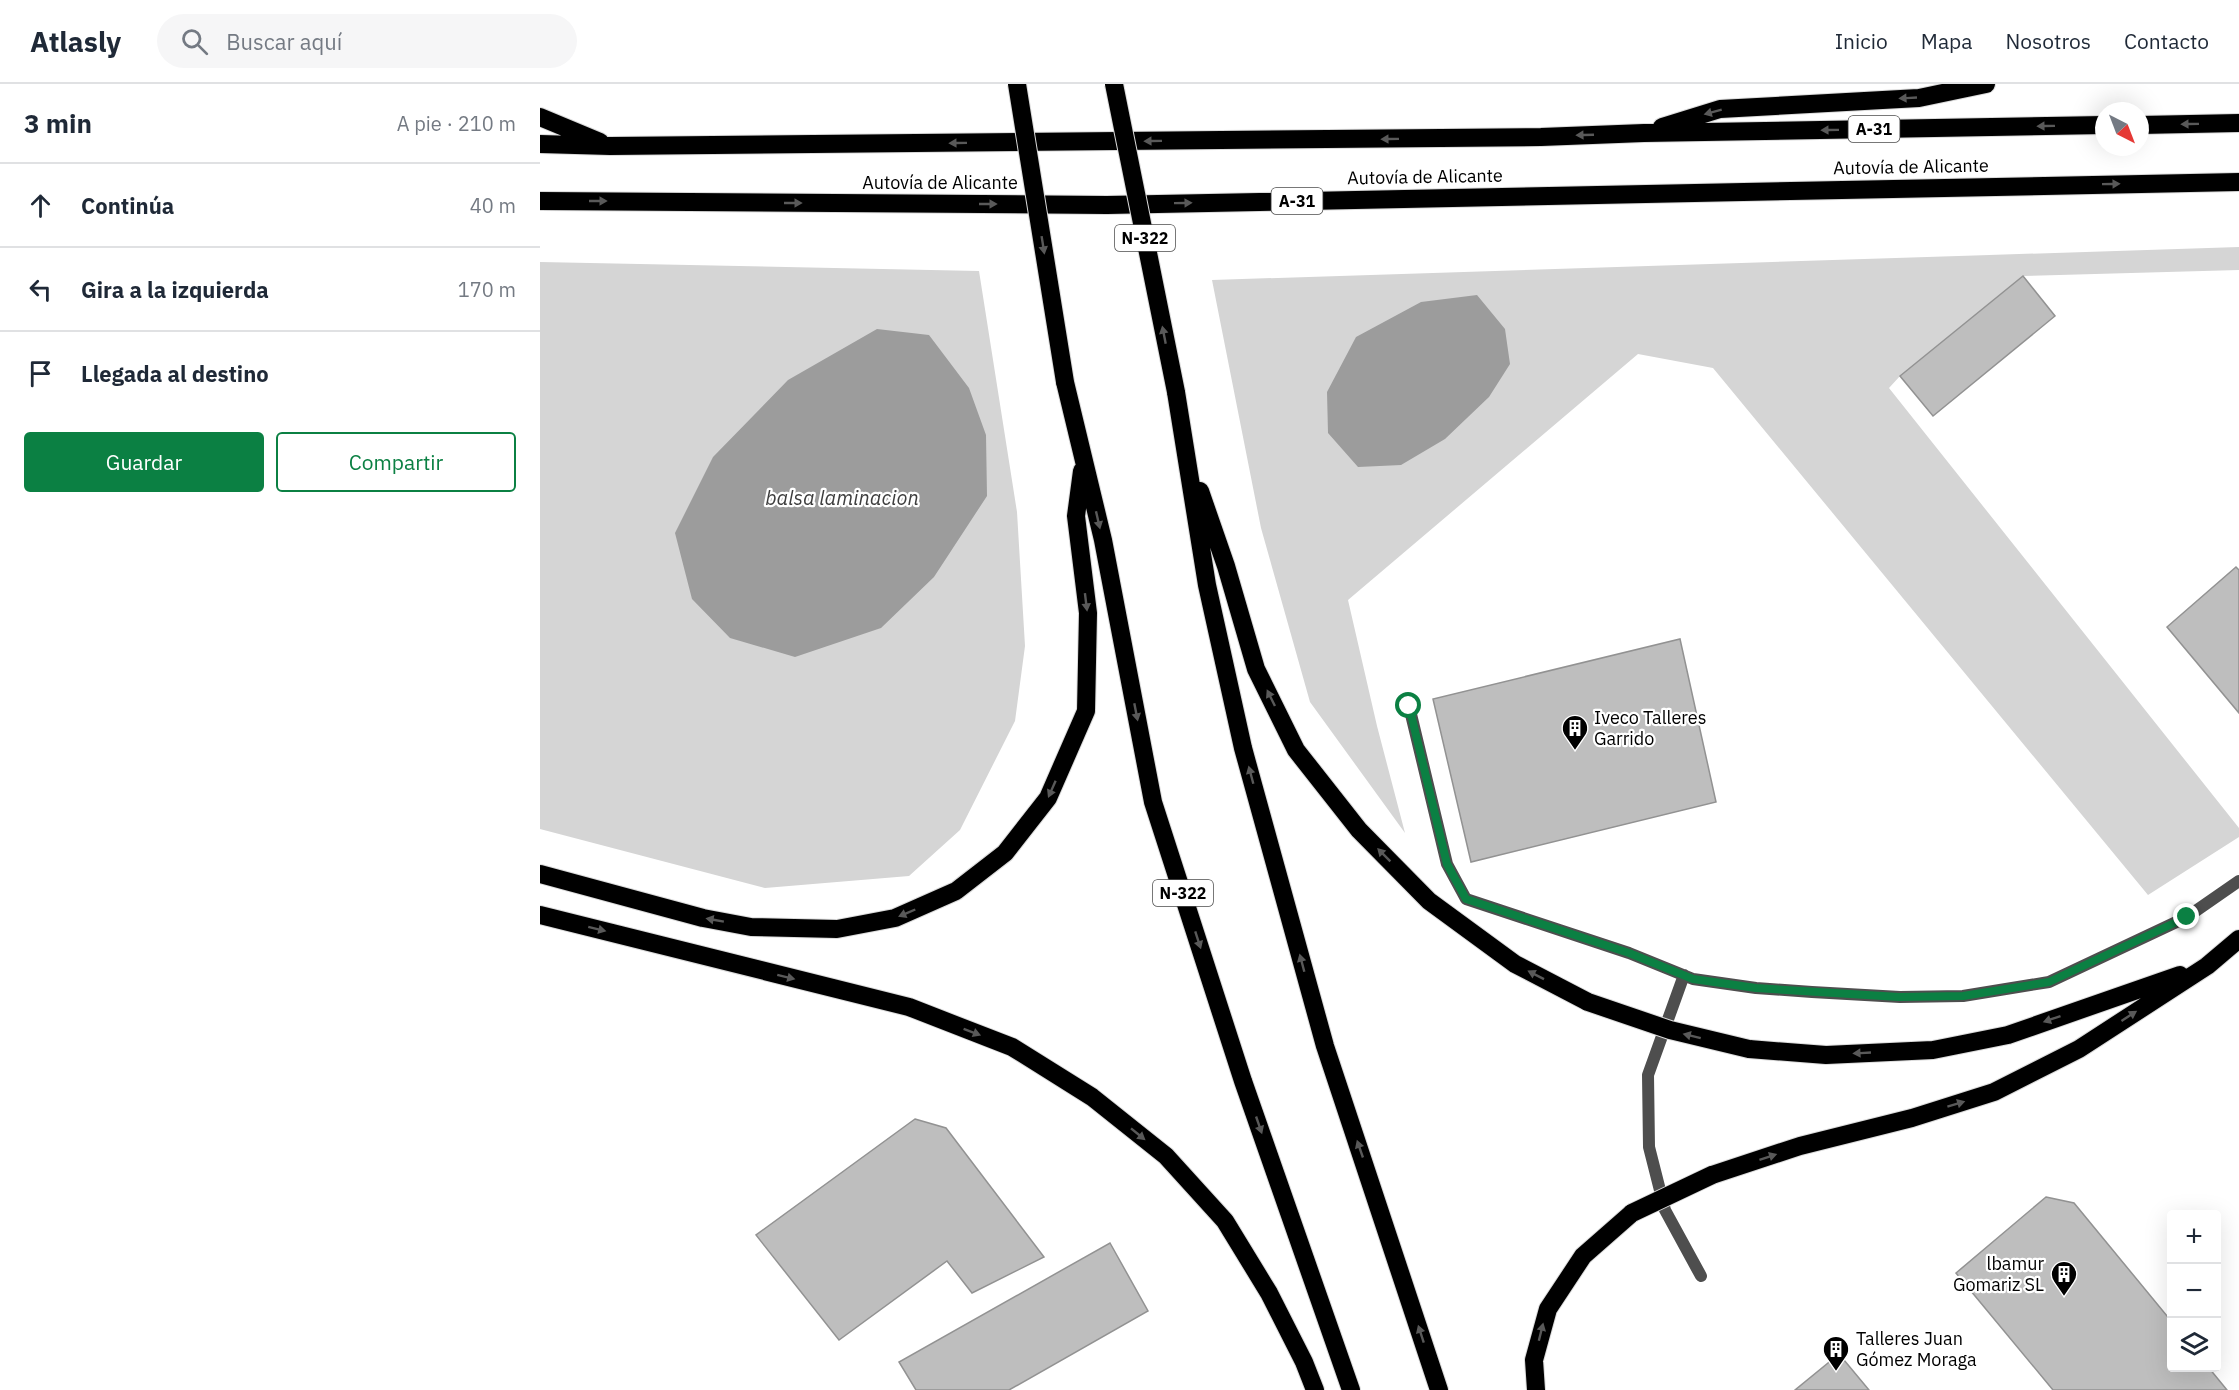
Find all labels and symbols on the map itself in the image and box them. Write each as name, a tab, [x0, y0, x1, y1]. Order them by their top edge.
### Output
one-way arrow	[1898, 94, 1917, 103]
north arrow	[2095, 102, 2149, 156]
one-way arrow	[1704, 107, 1723, 117]
road number: A-31	[1848, 116, 1900, 142]
one-way arrow	[2180, 119, 2199, 129]
one-way arrow	[2036, 122, 2055, 131]
one-way arrow	[1820, 125, 1839, 135]
one-way arrow	[1576, 131, 1595, 140]
one-way arrow	[1381, 134, 1400, 144]
one-way arrow	[1144, 136, 1163, 146]
one-way arrow	[949, 138, 968, 148]
street label: Autovía de Alicante	[1833, 154, 1989, 179]
street label: Autovía de Alicante	[1347, 164, 1503, 189]
street label: Autovía de Alicante	[862, 171, 1018, 194]
one-way arrow	[2102, 180, 2121, 189]
road number: A-31	[1272, 188, 1323, 214]
one-way arrow	[589, 196, 608, 206]
one-way arrow	[784, 198, 803, 208]
one-way arrow	[979, 199, 998, 209]
one-way arrow	[1174, 199, 1193, 208]
road number: N-322	[1115, 225, 1175, 251]
one-way arrow	[1039, 236, 1048, 255]
one-way arrow	[1159, 325, 1168, 344]
water label: balsa laminacion	[765, 484, 919, 511]
one-way arrow	[1094, 511, 1103, 530]
one-way arrow	[1082, 592, 1091, 611]
one-way arrow	[1266, 690, 1275, 707]
route start	[1395, 692, 1421, 718]
one-way arrow	[1132, 702, 1141, 721]
place label: Iveco Talleres Garrido	[1594, 706, 1706, 750]
building icon: Iveco Talleres Garrido	[1560, 713, 1590, 751]
one-way arrow	[1246, 766, 1255, 784]
one-way arrow	[1047, 781, 1057, 799]
one-way arrow	[1377, 849, 1391, 863]
road number: N-322	[1153, 880, 1213, 906]
route end	[2173, 903, 2199, 929]
one-way arrow	[898, 908, 916, 918]
one-way arrow	[705, 915, 724, 924]
one-way arrow	[588, 925, 606, 935]
one-way arrow	[1194, 931, 1203, 949]
one-way arrow	[1297, 954, 1307, 972]
one-way arrow	[1528, 970, 1545, 980]
one-way arrow	[776, 973, 795, 983]
one-way arrow	[2121, 1011, 2137, 1022]
one-way arrow	[2043, 1015, 2061, 1025]
one-way arrow	[964, 1027, 982, 1037]
one-way arrow	[1683, 1030, 1702, 1040]
one-way arrow	[1852, 1049, 1871, 1058]
one-way arrow	[1947, 1099, 1965, 1108]
one-way arrow	[1254, 1116, 1264, 1134]
one-way arrow	[1130, 1127, 1145, 1139]
one-way arrow	[1354, 1140, 1364, 1158]
one-way arrow	[1759, 1152, 1777, 1161]
place label: lbamur Gomariz SL	[1953, 1252, 2044, 1296]
building icon: lbamur Gomariz SL	[2049, 1259, 2079, 1297]
one-way arrow	[1537, 1323, 1547, 1342]
one-way arrow	[1416, 1325, 1426, 1343]
place label: Talleres Juan Gómez Moraga	[1856, 1327, 1977, 1371]
building icon: Talleres Juan Gómez Moraga	[1821, 1334, 1851, 1372]

